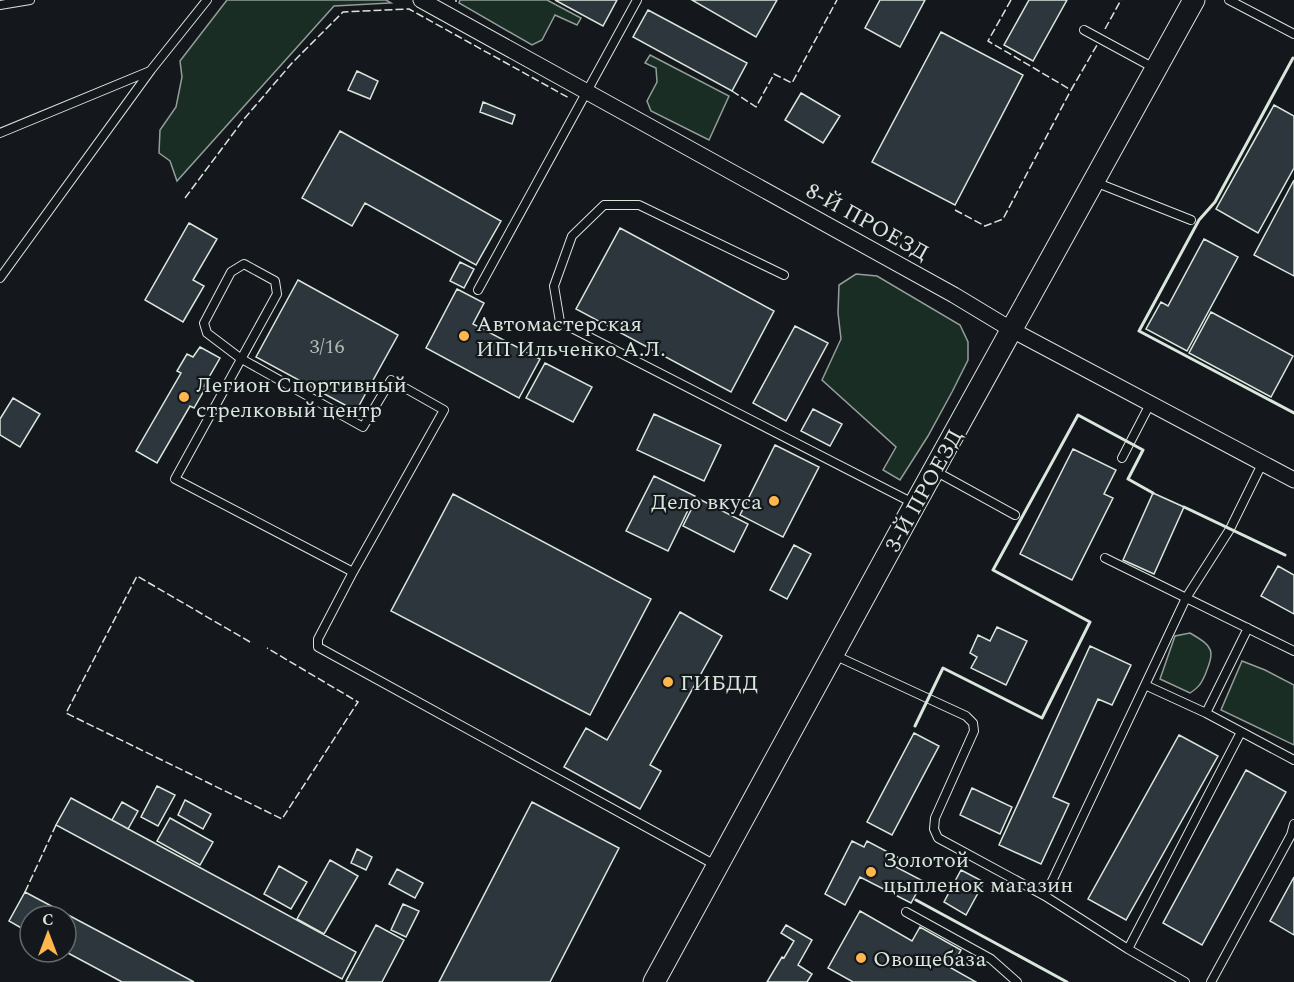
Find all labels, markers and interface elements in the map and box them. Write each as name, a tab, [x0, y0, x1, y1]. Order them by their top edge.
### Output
street label: 8-Й ПРОЕЗД	[800, 175, 935, 270]
place label: Автомастерская ИП Ильченко А.Л.	[476, 308, 666, 366]
marker: Автомастерская ИП Ильченко А.Л.	[457, 329, 471, 343]
house number: 3/16	[310, 332, 345, 362]
place label: Легион Спортивный стрелковый центр	[196, 369, 407, 427]
marker: Легион Спортивный стрелковый центр	[177, 390, 191, 404]
street label: 3-Й ПРОЕЗД	[877, 423, 972, 558]
place label: Дело вкуса	[651, 486, 762, 519]
marker: Дело вкуса	[767, 494, 781, 508]
place label: ГИБДД	[680, 667, 758, 700]
marker: ГИБДД	[661, 675, 675, 689]
place label: Золотой цыпленок магазин	[883, 844, 1073, 902]
marker: Золотой цыпленок магазин	[864, 865, 878, 879]
north arrow	[18, 904, 78, 964]
text: С	[42, 908, 54, 932]
place label: Овощебаза	[873, 943, 987, 976]
marker: Овощебаза	[854, 951, 868, 965]

